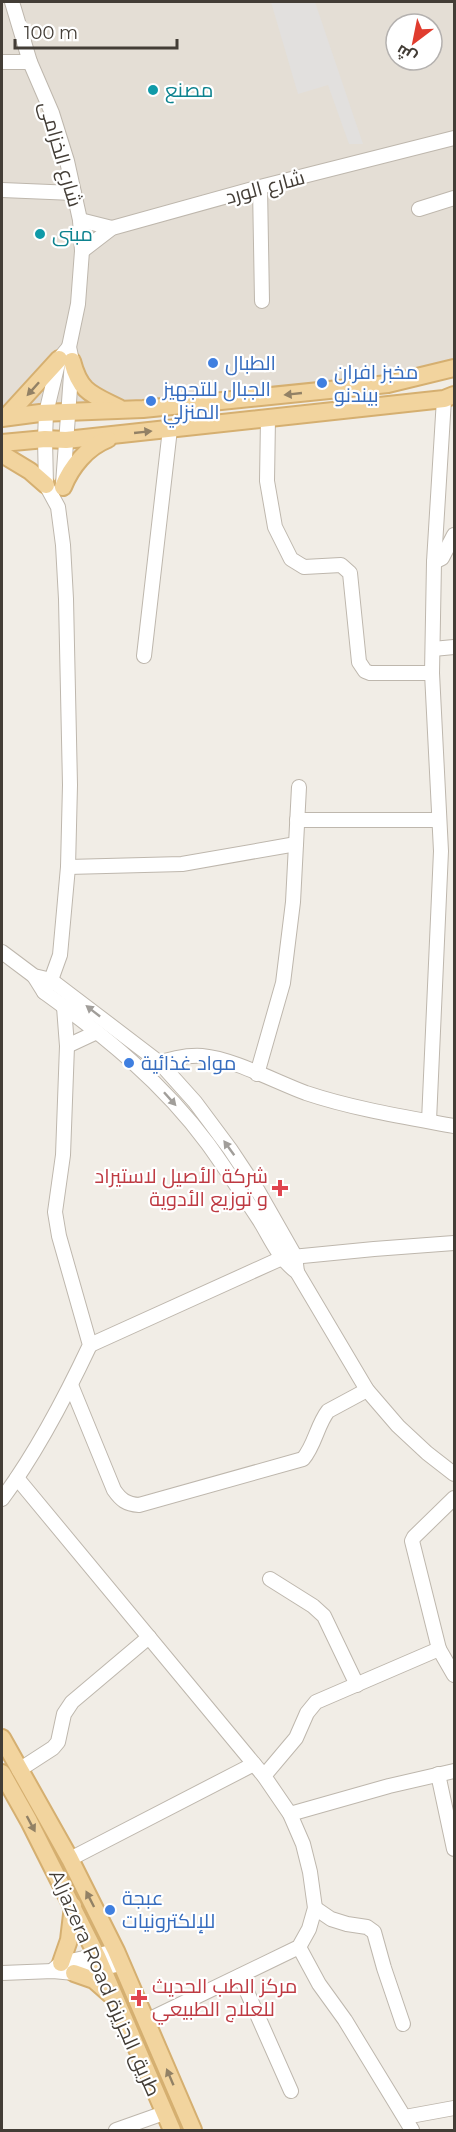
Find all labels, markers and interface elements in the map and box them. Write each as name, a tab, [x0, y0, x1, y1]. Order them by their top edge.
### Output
scale bar	[15, 12, 177, 50]
north arrow	[384, 12, 444, 72]
text: 100 m	[24, 22, 78, 44]
text: ش	[393, 41, 420, 68]
place label: مصنع	[165, 78, 213, 104]
marker: مصنع	[146, 83, 160, 97]
street label: شارع الخزامى	[33, 98, 88, 210]
street label: شارع الورد	[223, 165, 308, 211]
place label: مبنى	[52, 222, 93, 247]
marker: مبنى	[33, 227, 47, 241]
place label: الطبال	[225, 351, 276, 376]
marker: الطبال	[206, 356, 220, 370]
place label: مخبز افران بيندنو	[334, 360, 418, 407]
marker: مخبز افران بيندنو	[315, 376, 329, 390]
place label: الجبال للتجهيز المنزلي	[162, 377, 271, 428]
one-way arrow	[26, 381, 40, 396]
one-way arrow	[284, 389, 303, 399]
marker: الجبال للتجهيز المنزلي	[144, 394, 158, 408]
one-way arrow	[134, 427, 153, 437]
one-way arrow	[85, 1005, 100, 1017]
place label: مواد غذائية	[141, 1051, 236, 1075]
marker: مواد غذائية	[122, 1056, 136, 1070]
one-way arrow	[163, 1091, 177, 1106]
one-way arrow	[223, 1140, 235, 1156]
place label: شركة الأصيل لاستيراد و توزيع الأدوية	[95, 1164, 268, 1213]
marker: شركة الأصيل لاستيراد و توزيع الأدوية	[273, 1181, 287, 1195]
one-way arrow	[26, 1816, 36, 1833]
street label: Aljazera Road طريق الجزيزة	[43, 1866, 166, 2100]
place label: عبجة للإلكترونيات	[122, 1886, 215, 1934]
one-way arrow	[85, 1890, 95, 1907]
marker: عبجة للإلكترونيات	[103, 1903, 117, 1917]
place label: مركز الطب الحديث للعلاج الطبيعي	[152, 1974, 297, 2025]
marker: مركز الطب الحديث للعلاج الطبيعي	[130, 1989, 148, 2007]
one-way arrow	[165, 2067, 175, 2085]

